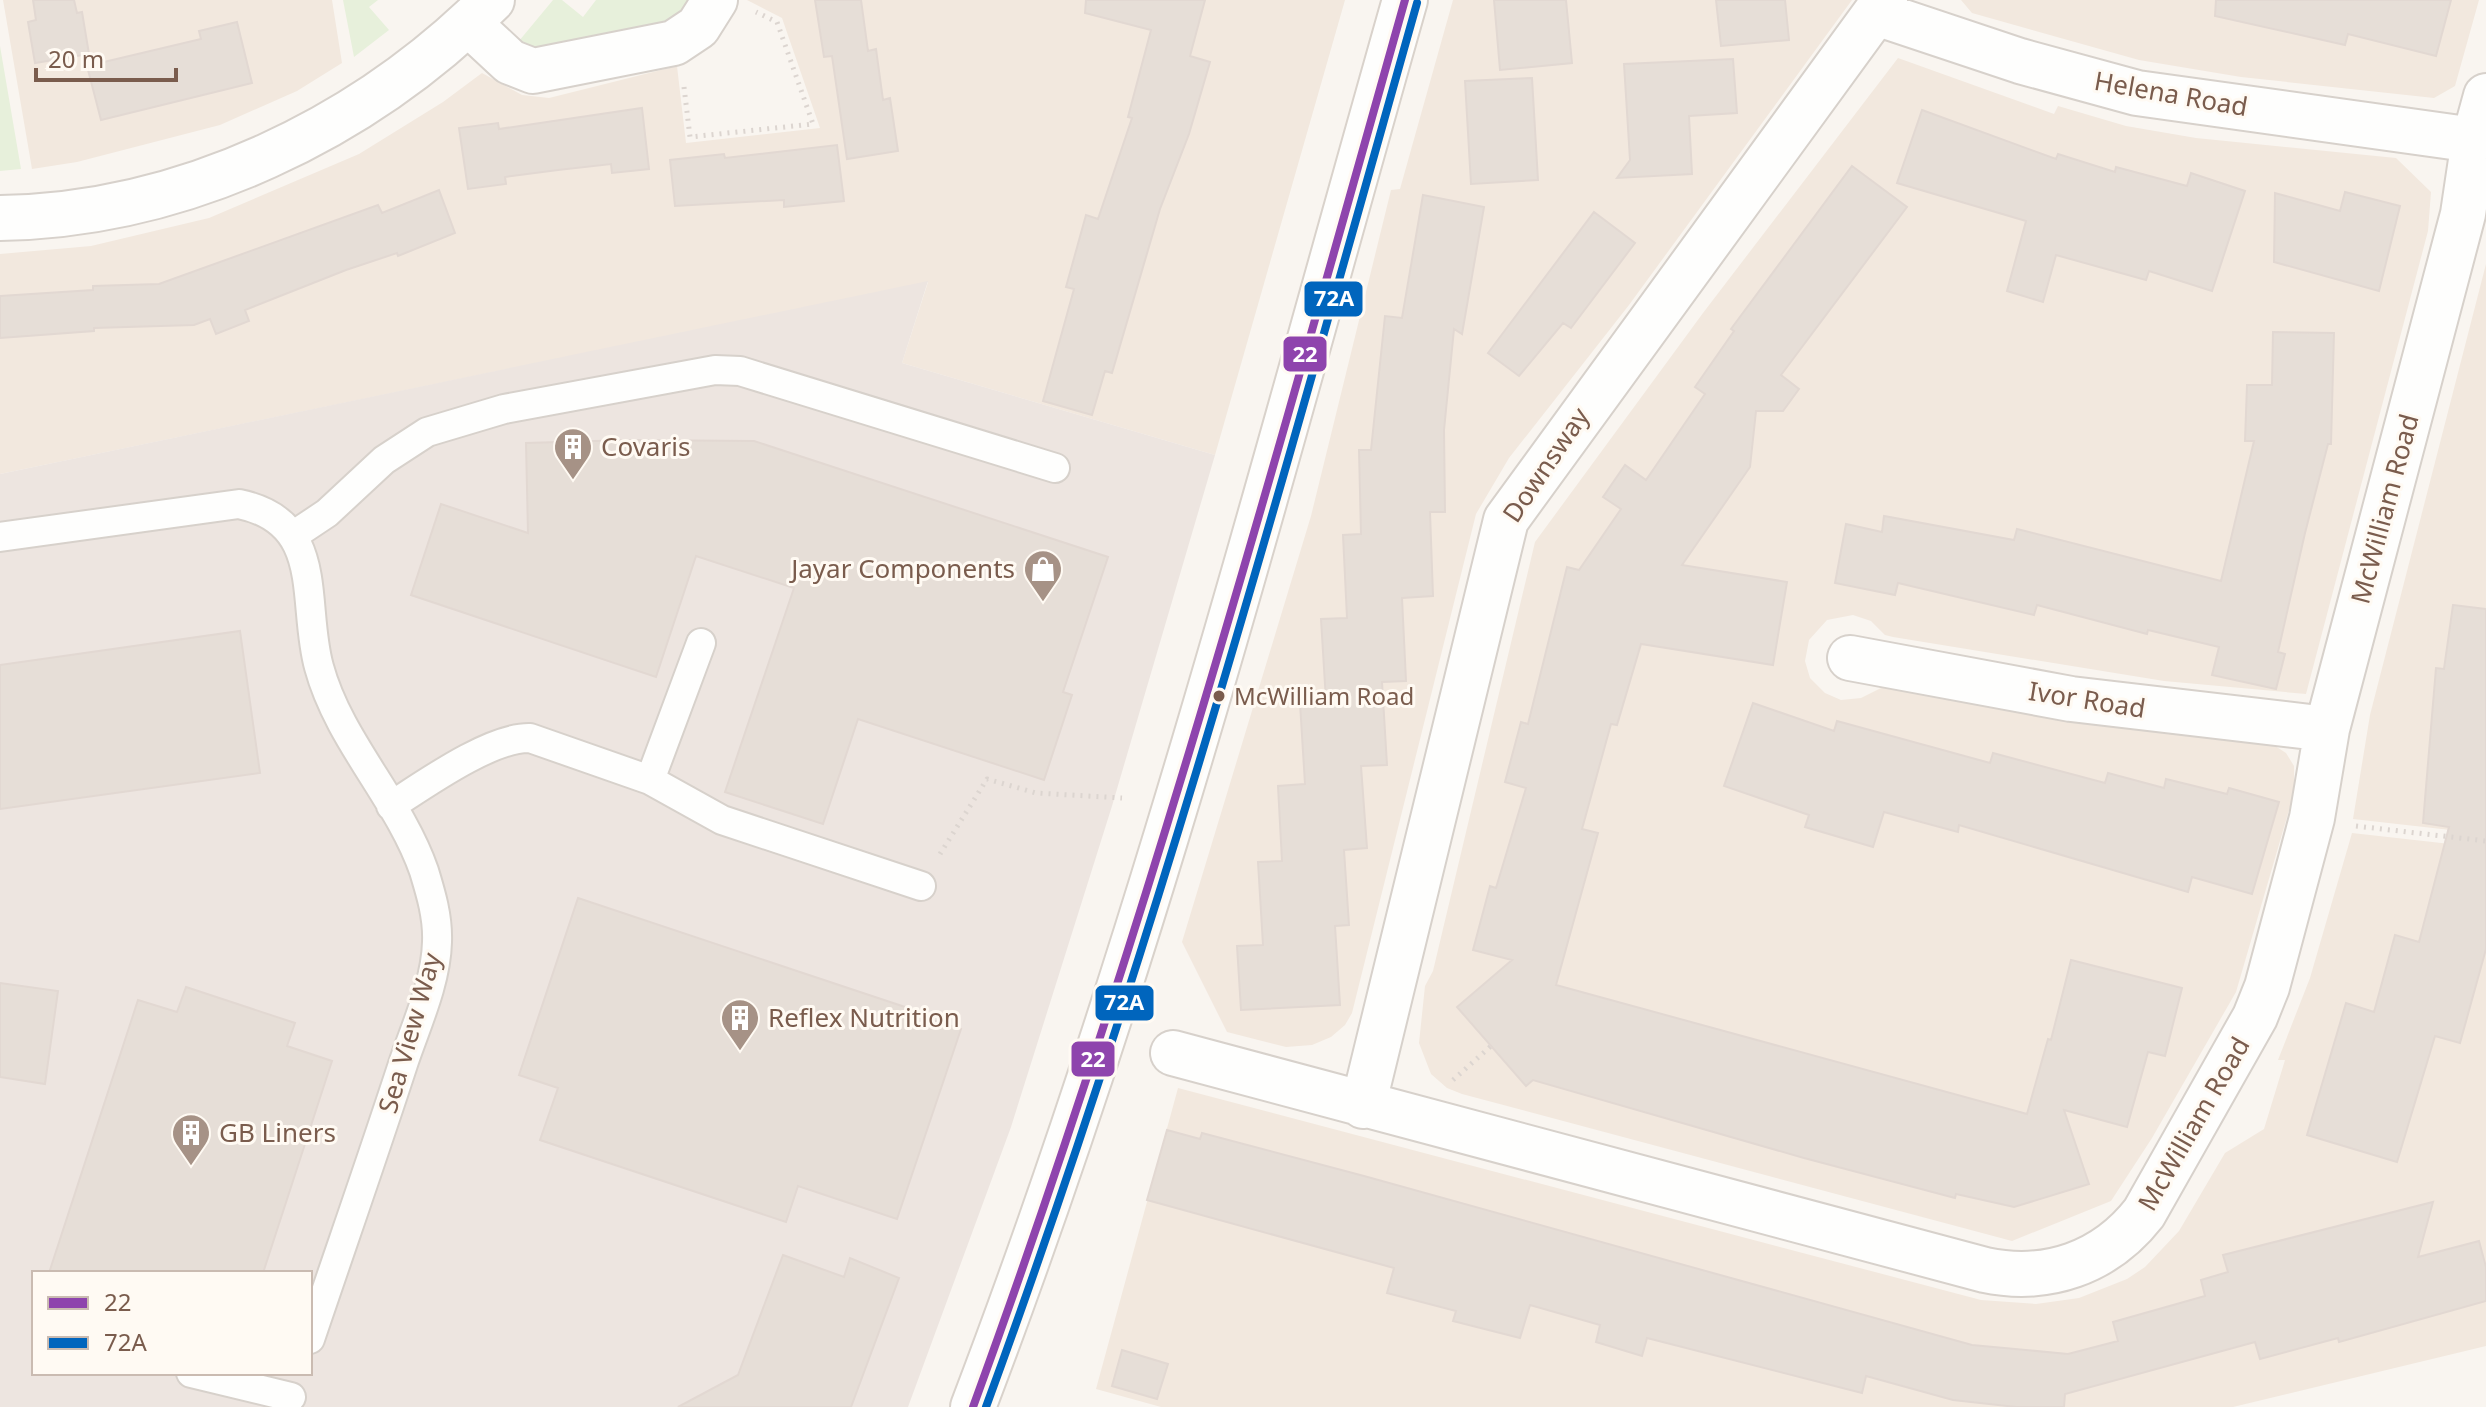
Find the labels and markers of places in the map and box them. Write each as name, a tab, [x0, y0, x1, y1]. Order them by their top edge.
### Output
building icon: Covaris	[552, 426, 594, 481]
place label: Covaris	[601, 428, 690, 464]
shop icon: Jayar Components	[1022, 548, 1064, 603]
place label: Jayar Components	[788, 550, 1015, 586]
place label: McWilliam Road	[1234, 679, 1414, 712]
marker: McWilliam Road	[1211, 688, 1227, 704]
building icon: Reflex Nutrition	[719, 997, 761, 1052]
place label: Reflex Nutrition	[768, 999, 960, 1035]
building icon: GB Liners	[170, 1112, 212, 1167]
place label: GB Liners	[219, 1114, 336, 1150]

